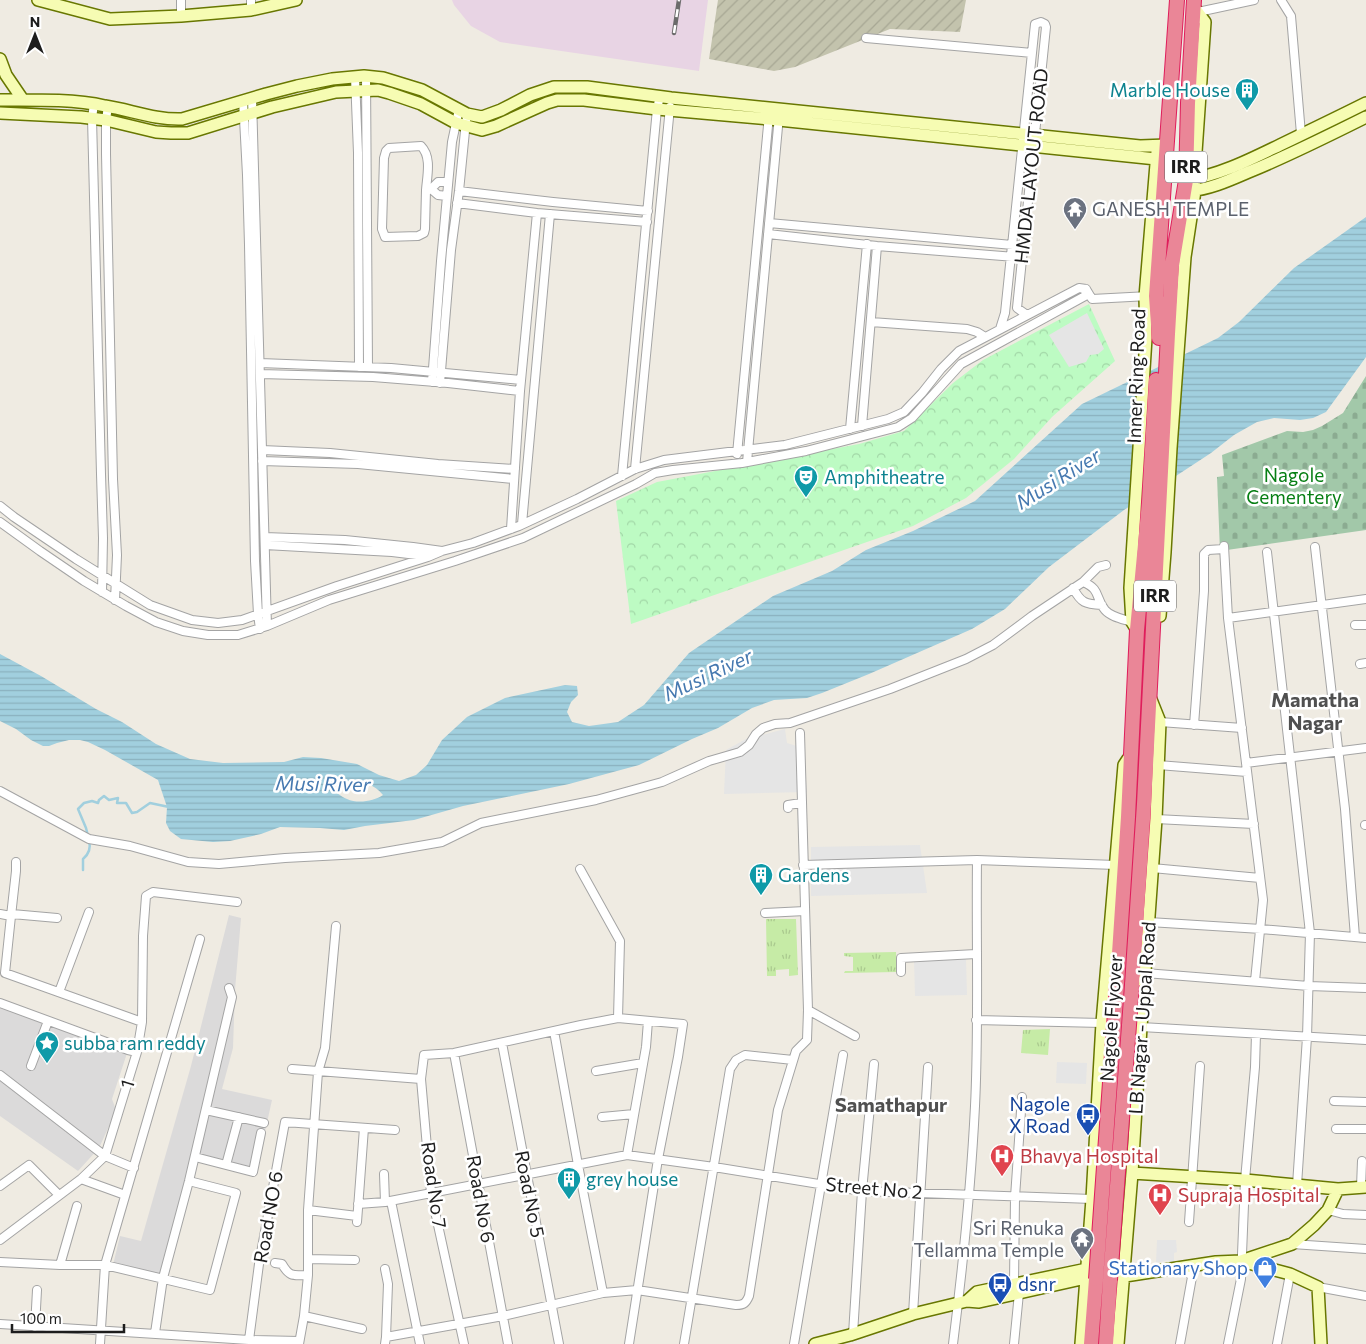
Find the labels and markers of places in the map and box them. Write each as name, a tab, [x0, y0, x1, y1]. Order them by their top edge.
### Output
building icon: Marble House	[1234, 77, 1260, 111]
place label: Marble House	[1110, 78, 1230, 101]
temple icon: GANESH TEMPLE	[1062, 196, 1088, 230]
place label: GANESH TEMPLE	[1092, 197, 1249, 220]
theatre icon: Amphitheatre	[793, 464, 819, 498]
place label: Amphitheatre	[824, 465, 944, 488]
building icon: Gardens	[748, 862, 774, 896]
place label: Gardens	[778, 863, 850, 886]
place icon: subba ram reddy	[34, 1030, 60, 1064]
place label: subba ram reddy	[64, 1031, 206, 1054]
place label: Nagole X Road	[1009, 1092, 1070, 1137]
bus stop icon: Nagole X Road	[1075, 1102, 1101, 1136]
hospital icon: Bhavya Hospital	[989, 1143, 1015, 1177]
place label: Bhavya Hospital	[1020, 1144, 1159, 1167]
building icon: grey house	[556, 1166, 582, 1200]
place label: grey house	[586, 1167, 678, 1190]
hospital icon: Supraja Hospital	[1147, 1182, 1173, 1216]
place label: Supraja Hospital	[1178, 1183, 1319, 1206]
place label: Sri Renuka Tellamma Temple	[914, 1216, 1064, 1261]
temple icon: Sri Renuka Tellamma Temple	[1069, 1226, 1095, 1260]
shop icon: Stationary Shop	[1252, 1255, 1278, 1289]
place label: Stationary Shop	[1109, 1256, 1248, 1279]
bus stop icon: dsnr	[987, 1271, 1013, 1305]
place label: dsnr	[1018, 1272, 1057, 1295]

